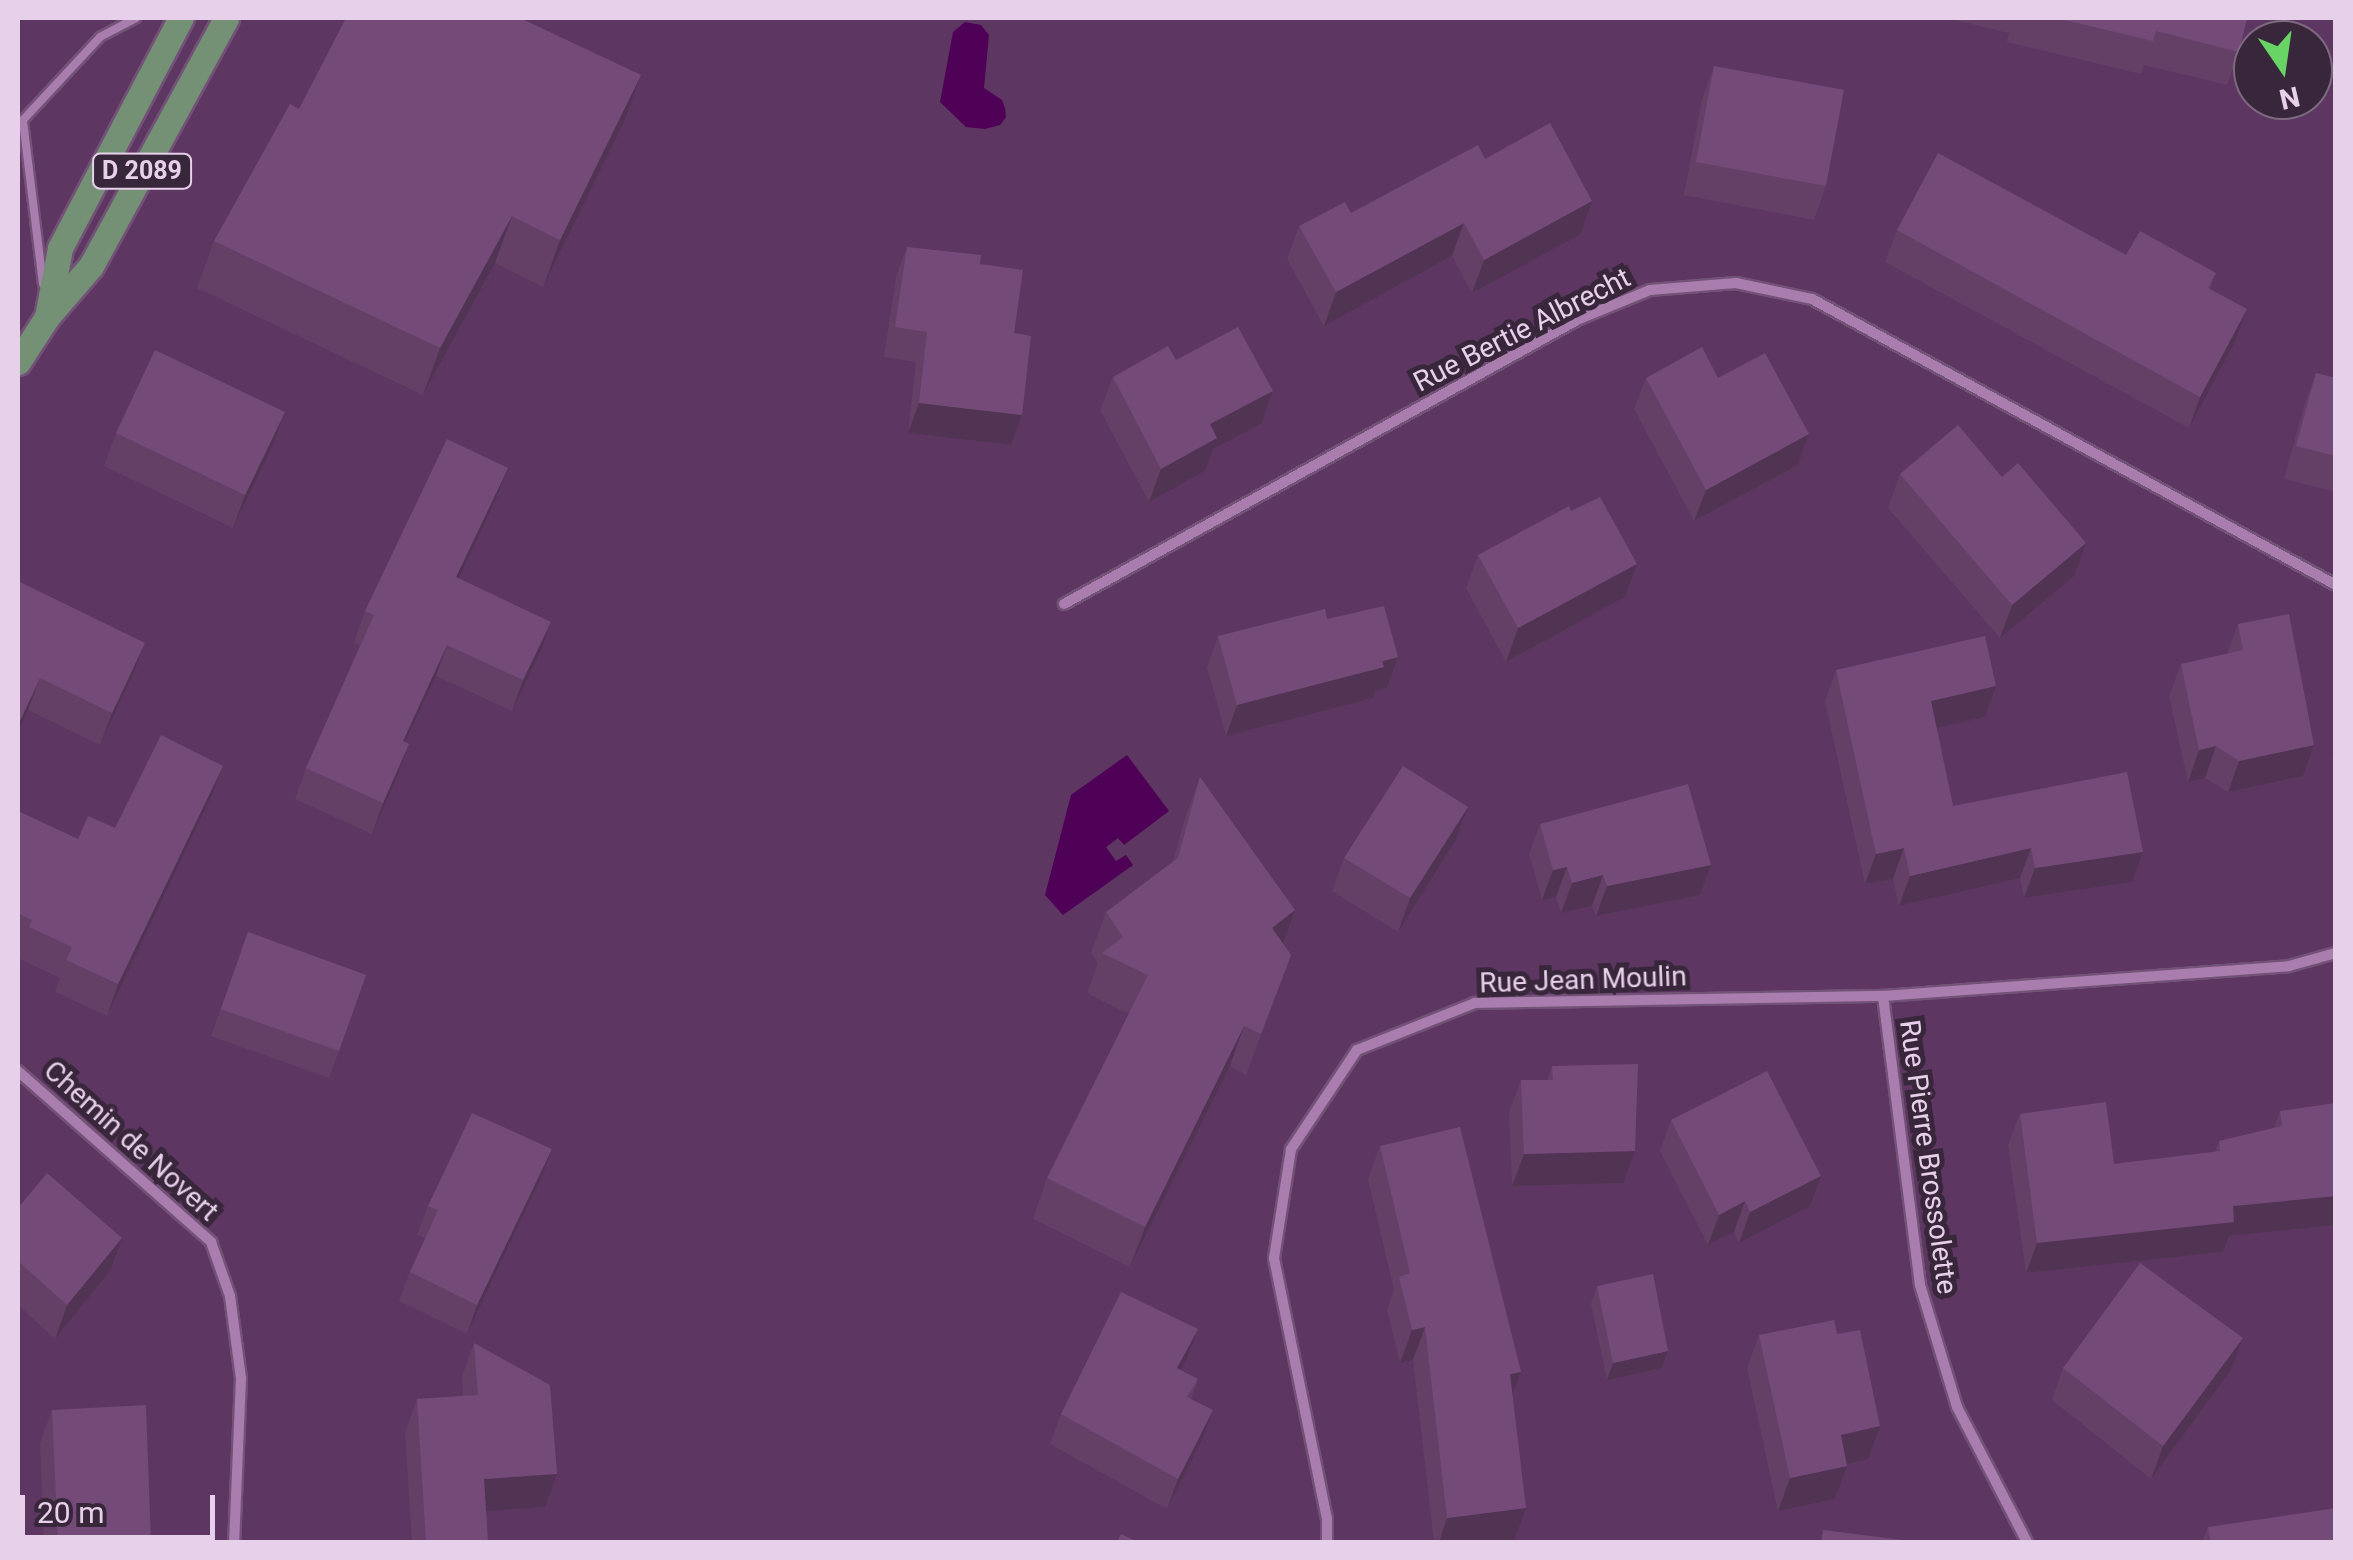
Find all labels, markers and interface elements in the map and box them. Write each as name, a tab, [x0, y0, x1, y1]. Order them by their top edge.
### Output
north arrow	[2233, 20, 2333, 120]
text: N	[2276, 79, 2303, 116]
road number: D 2089	[92, 151, 192, 191]
street label: Rue Bertie Albrecht	[1408, 261, 1636, 399]
street label: Rue Jean Moulin	[1479, 960, 1687, 1000]
street label: Rue Pierre Brossolette	[1892, 1018, 1964, 1296]
street label: Chemin de Novert	[37, 1054, 225, 1228]
scale bar	[25, 1475, 220, 1537]
text: 20 m	[37, 1495, 104, 1530]

